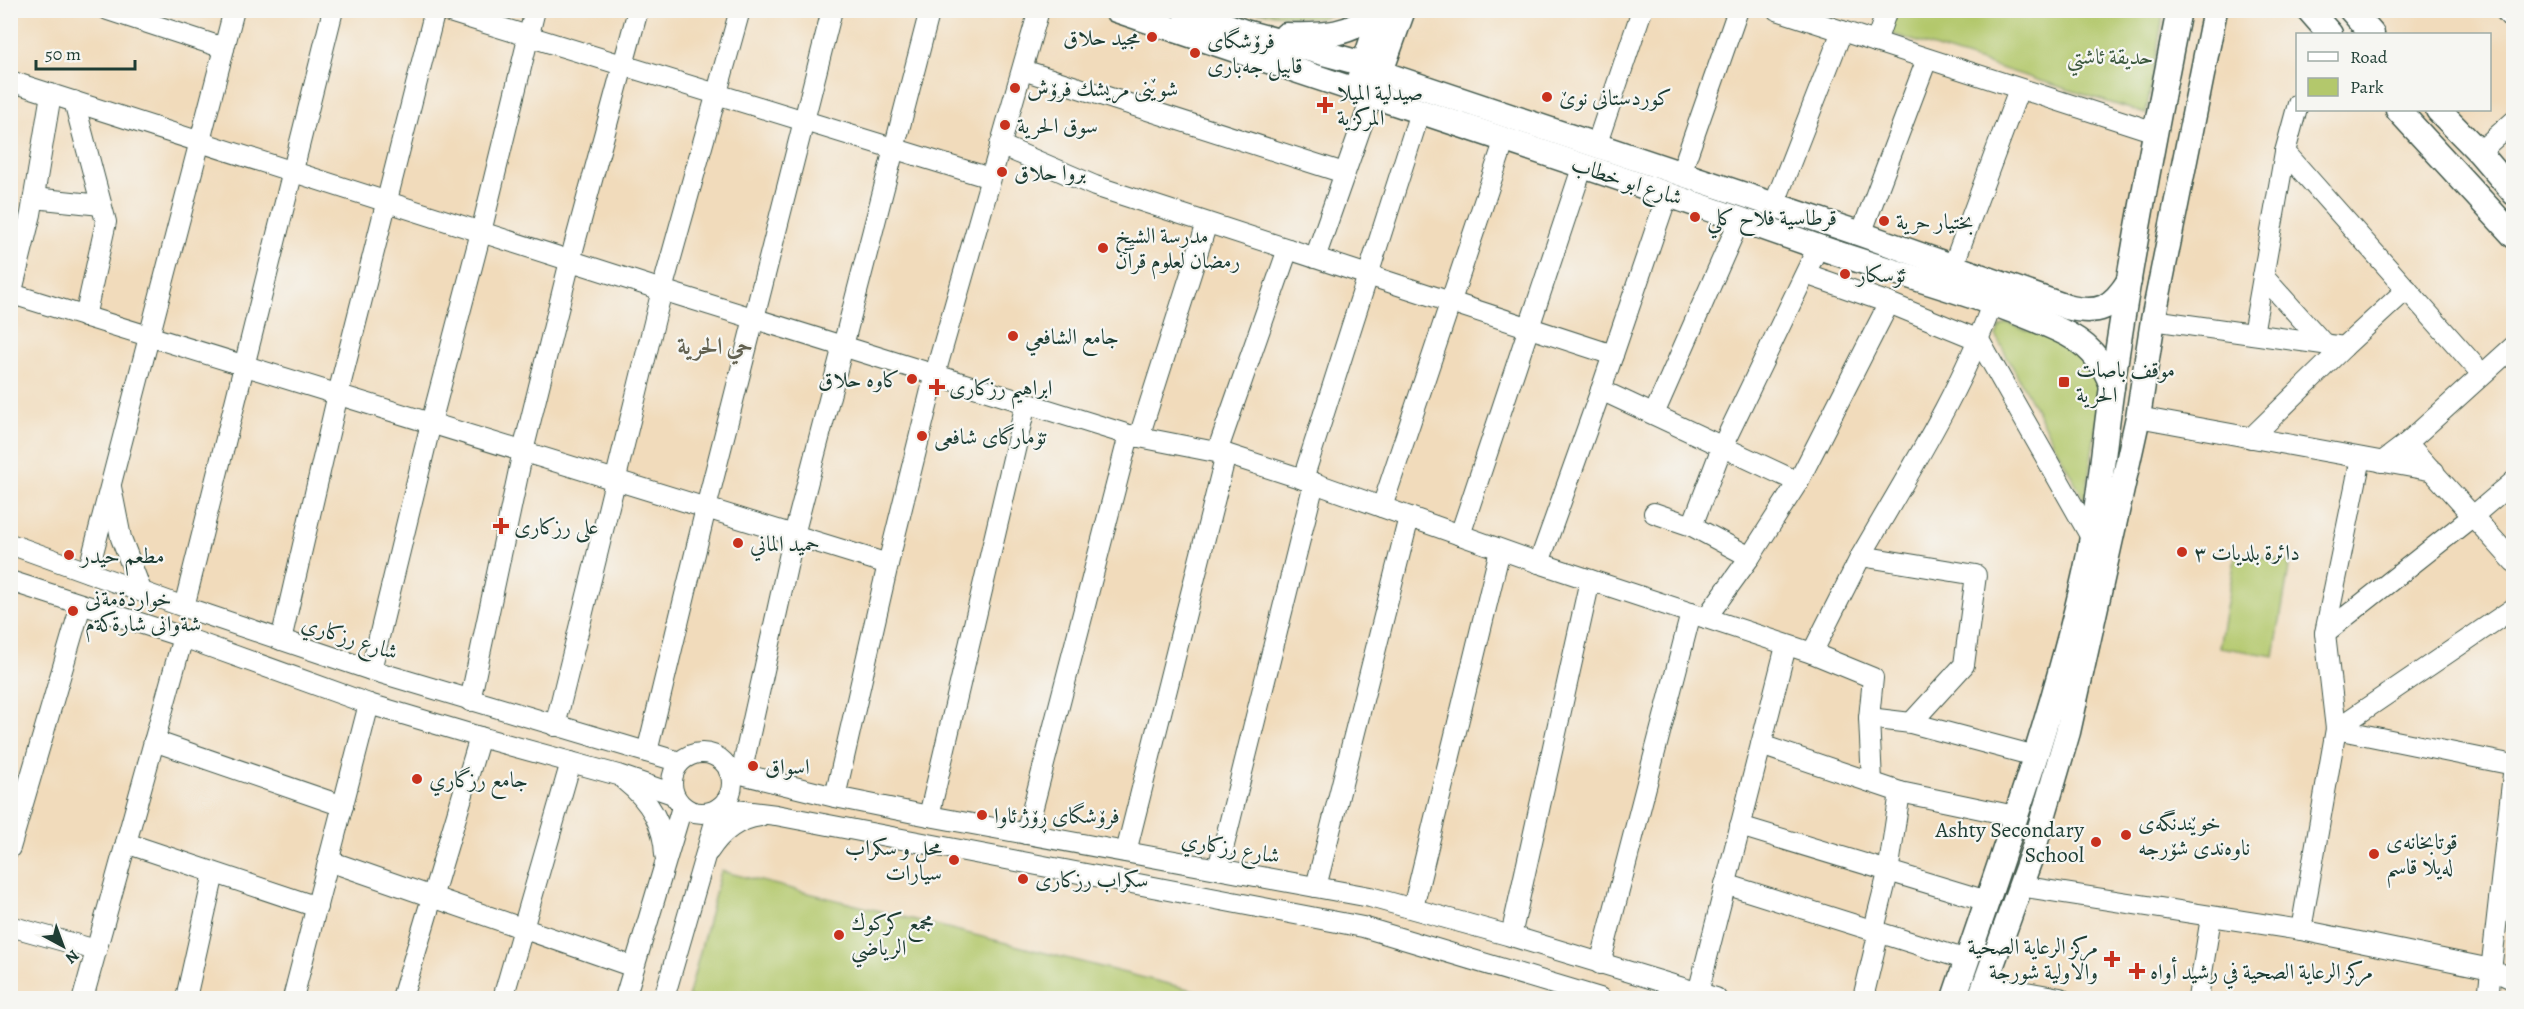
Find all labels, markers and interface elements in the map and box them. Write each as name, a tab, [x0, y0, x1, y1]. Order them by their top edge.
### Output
place label: مجيد حلاق	[1063, 23, 1141, 53]
place label: فرۆشگای قابیل جەباری	[1207, 26, 1303, 81]
marker: مجيد حلاق	[1145, 30, 1159, 44]
scale bar	[36, 33, 135, 71]
legend	[2296, 33, 2491, 111]
text: 50 m	[45, 42, 81, 66]
park label: حديقة ئاشتي	[2067, 42, 2153, 77]
text: Road	[2350, 45, 2388, 69]
marker: فرۆشگای قابیل جەباری	[1188, 46, 1202, 60]
place label: شوێنى مريشك فرۆش	[1027, 74, 1178, 104]
text: Park	[2350, 75, 2384, 99]
place label: صيدلية الميلا المركزية	[1337, 78, 1423, 133]
marker: شوێنى مريشك فرۆش	[1008, 81, 1022, 95]
place label: کوردستانی نوێ	[1559, 83, 1672, 113]
marker: کوردستانی نوێ	[1540, 90, 1554, 104]
marker: صيدلية الميلا المركزية	[1318, 98, 1332, 112]
place label: سوق الحرية	[1017, 111, 1098, 141]
marker: سوق الحرية	[998, 118, 1012, 132]
street label: شارع ابو خطاب	[1566, 149, 1686, 216]
place label: بروا حلاق	[1014, 158, 1086, 188]
marker: بروا حلاق	[995, 165, 1009, 179]
place label: قرطاسية فلاح كلي	[1707, 203, 1837, 239]
place label: بختيار حرية	[1896, 207, 1974, 237]
marker: قرطاسية فلاح كلي	[1688, 210, 1702, 224]
marker: بختيار حرية	[1877, 214, 1891, 228]
place label: مدرسة الشيخ رمضان لعلوم قرآن	[1115, 221, 1240, 280]
marker: مدرسة الشيخ رمضان لعلوم قرآن	[1096, 241, 1110, 255]
place label: ئۆسکار	[1855, 260, 1907, 290]
marker: ئۆسکار	[1838, 267, 1852, 281]
place label: جامع الشافعي	[1025, 322, 1119, 357]
marker: جامع الشافعي	[1006, 329, 1020, 343]
district label: حي الحرية	[677, 330, 753, 365]
place label: موقف باصات الحریة	[2076, 355, 2175, 410]
place label: كاوه حلاق	[818, 365, 900, 395]
marker: كاوه حلاق	[905, 372, 919, 386]
place label: ابراهيم رزكارى	[949, 373, 1053, 409]
marker: موقف باصات الحریة	[2057, 375, 2071, 389]
marker: ابراهيم رزكارى	[930, 380, 944, 394]
place label: تۆمارگاى شافعى	[934, 422, 1047, 452]
marker: تۆمارگاى شافعى	[915, 429, 929, 443]
place label: على رزكارى	[514, 512, 599, 543]
marker: على رزكارى	[492, 517, 510, 535]
place label: حميد الماني	[750, 529, 820, 562]
marker: حميد الماني	[731, 536, 745, 550]
place label: دائرة بلديات ٣	[2194, 538, 2300, 568]
place label: مطعم حيدر	[79, 541, 165, 576]
marker: دائرة بلديات ٣	[2175, 545, 2189, 559]
marker: مطعم حيدر	[62, 548, 76, 562]
place label: خواردةمةنى شةوانى شارةكةم	[85, 584, 201, 643]
marker: خواردةمةنى شةوانى شارةكةم	[66, 604, 80, 618]
street label: شارع رزكاري	[297, 608, 402, 670]
place label: اسواق	[765, 752, 810, 782]
marker: اسواق	[746, 759, 760, 773]
place label: جامع رزگاري	[429, 765, 528, 799]
marker: جامع رزگاري	[410, 772, 424, 786]
place label: فرۆشگای ڕۆژ ئاوا	[994, 801, 1120, 834]
marker: فرۆشگای ڕۆژ ئاوا	[975, 808, 989, 822]
place label: خوێندنگەی ناوەندی شۆرجە	[2138, 808, 2250, 863]
place label: Ashty Secondary School	[1934, 815, 2084, 870]
street label: شارع رزكاري	[1179, 825, 1282, 874]
place label: قوتابخانەی لەیلا قاسم	[2386, 827, 2458, 888]
marker: خوێندنگەی ناوەندی شۆرجە	[2119, 828, 2133, 842]
place label: محل و سكراب سيارات	[845, 833, 943, 888]
marker: Ashty Secondary School	[2089, 835, 2103, 849]
marker: قوتابخانەی لەیلا قاسم	[2367, 847, 2381, 861]
marker: محل و سكراب سيارات	[947, 853, 961, 867]
place label: سكراب رزكارى	[1035, 865, 1149, 895]
marker: سكراب رزكارى	[1016, 872, 1030, 886]
place label: مجمع كركوك الرياضي	[851, 908, 934, 968]
north arrow	[33, 916, 93, 976]
marker: مجمع كركوك الرياضي	[832, 928, 846, 942]
place label: مركز الرعاية الصحية والاولية شورجة	[1968, 932, 2098, 987]
text: N	[60, 944, 84, 969]
marker: مركز الرعاية الصحية والاولية شورجة	[2103, 950, 2121, 968]
place label: مركز الرعاية الصحية في رشيد أواه	[2150, 956, 2373, 990]
marker: مركز الرعاية الصحية في رشيد أواه	[2128, 962, 2146, 980]

